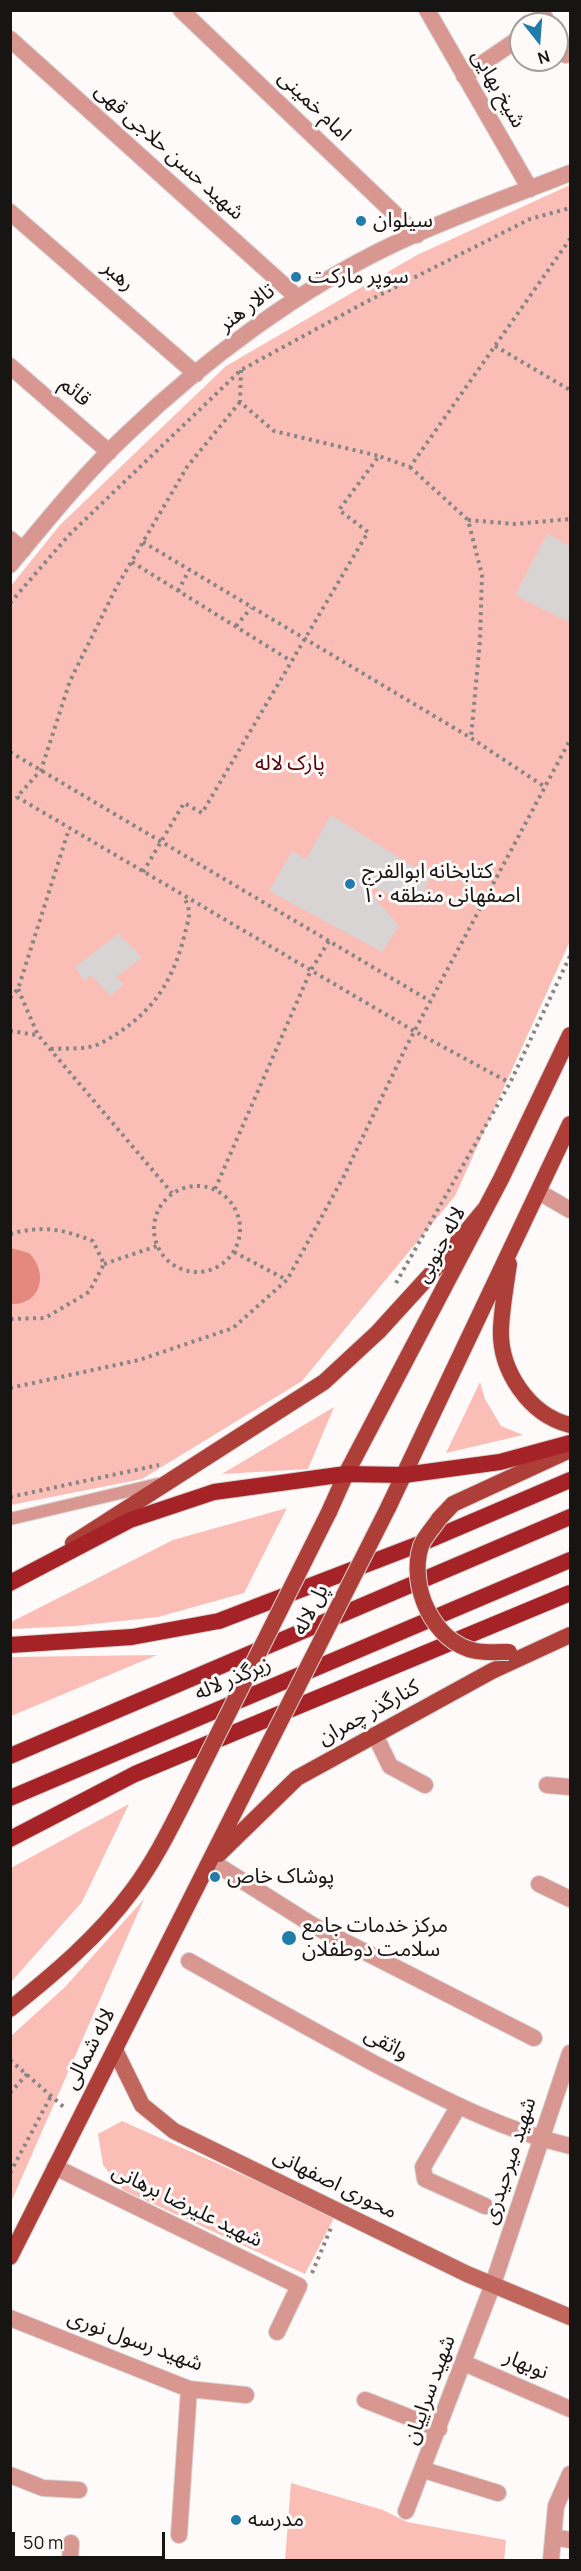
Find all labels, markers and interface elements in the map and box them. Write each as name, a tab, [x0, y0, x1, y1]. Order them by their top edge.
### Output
north arrow	[509, 12, 569, 72]
street label: شیخ بهایی	[466, 45, 530, 133]
text: N	[535, 45, 552, 70]
street label: امام خمینی	[272, 65, 356, 147]
street label: شهید حسن حلاجی قهی	[89, 78, 249, 226]
place label: سیلوان	[373, 208, 433, 234]
marker: سیلوان	[354, 214, 368, 228]
street label: رهبر	[97, 255, 139, 297]
place label: سوپر مارکت	[308, 264, 409, 290]
marker: سوپر مارکت	[289, 270, 303, 284]
street label: تالار هنر	[214, 279, 280, 337]
street label: قائم	[54, 372, 96, 412]
park label: پارک لاله	[255, 751, 325, 777]
place label: کتابخانه ابوالفرج اصفهانی منطقه ۱۰	[362, 859, 520, 909]
marker: کتابخانه ابوالفرج اصفهانی منطقه ۱۰	[343, 877, 357, 891]
street label: لاله جنوبی	[410, 1203, 472, 1287]
street label: پل لاله	[288, 1580, 334, 1640]
street label: زیرگذر لاله	[191, 1652, 275, 1706]
street label: کنارگذر چمران	[314, 1675, 424, 1751]
place label: پوشاک خاص	[227, 1864, 334, 1890]
marker: پوشاک خاص	[208, 1870, 222, 1884]
place label: مرکز خدمات جامع سلامت دوطفلان	[302, 1913, 448, 1963]
marker: مرکز خدمات جامع سلامت دوطفلان	[280, 1929, 298, 1947]
street label: لاله شمالی	[59, 2004, 121, 2094]
street label: واثقی	[360, 2022, 412, 2066]
street label: شهید میرحیدری	[478, 2094, 542, 2228]
street label: محوری اصفهانی	[269, 2143, 401, 2225]
street label: شهید علیرضا برهانی	[108, 2159, 266, 2253]
street label: شهید رسول نوری	[64, 2305, 206, 2377]
street label: شهید سراییان	[399, 2332, 461, 2448]
street label: نوبهار	[500, 2344, 552, 2386]
place label: مدرسه	[248, 2507, 304, 2533]
marker: مدرسه	[229, 2513, 243, 2527]
scale bar	[15, 2520, 168, 2558]
text: 50 m	[23, 2530, 63, 2554]

